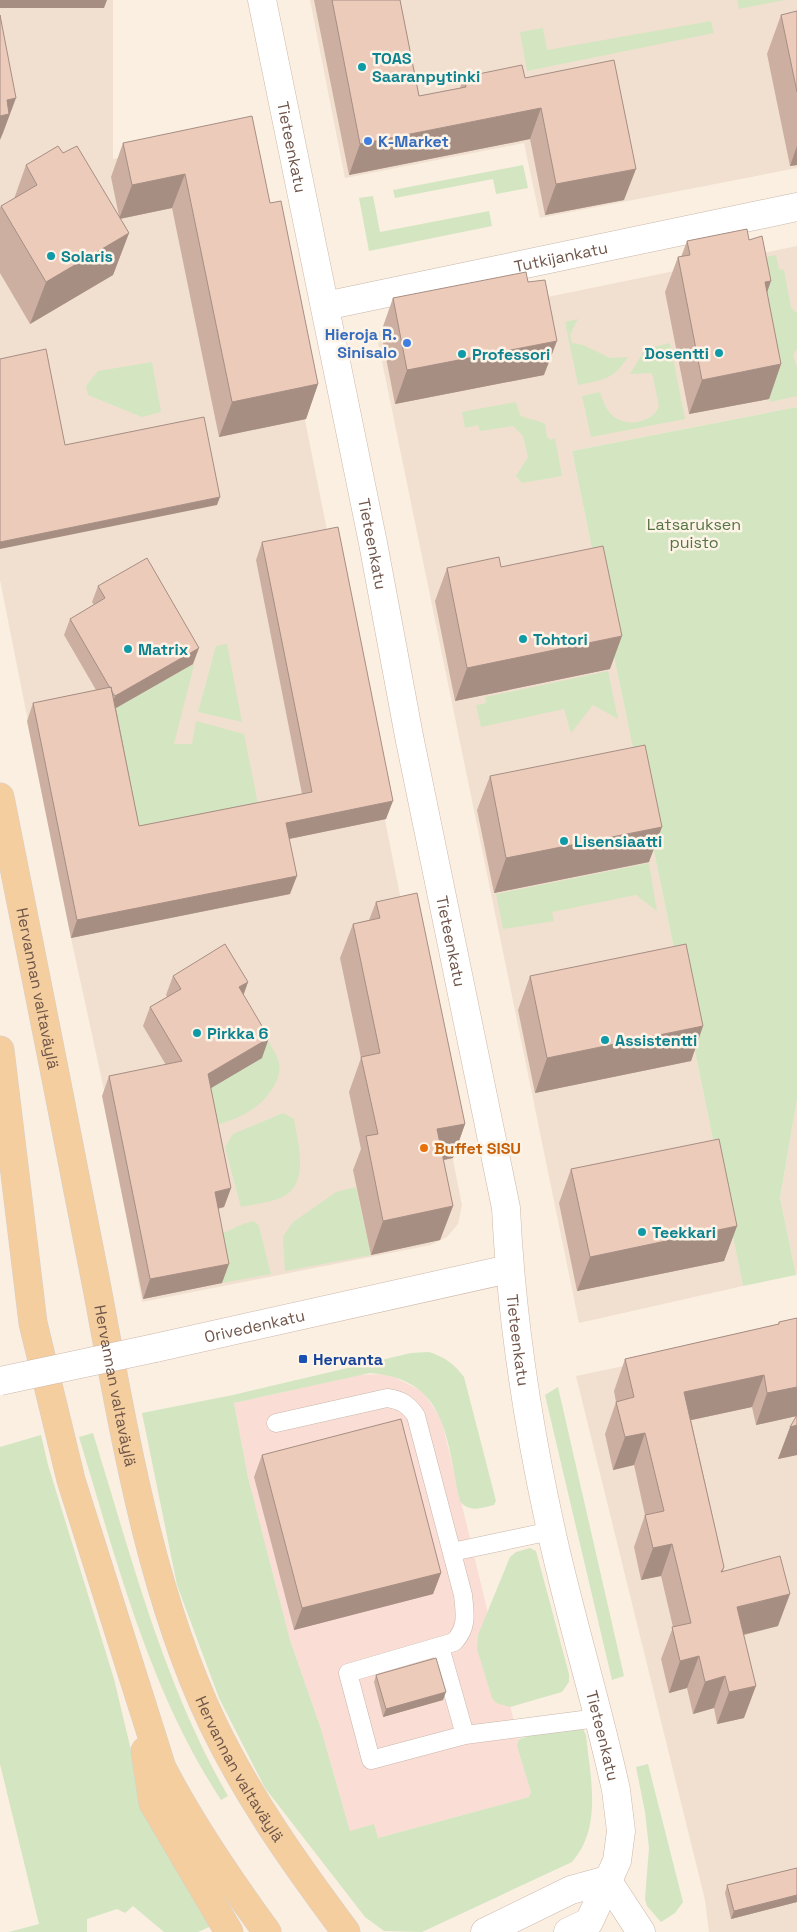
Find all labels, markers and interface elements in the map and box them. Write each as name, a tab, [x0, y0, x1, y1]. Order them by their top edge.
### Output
place label: TOAS Saaranpytinki	[372, 48, 480, 87]
marker: TOAS Saaranpytinki	[356, 61, 368, 73]
street label: Tieteenkatu	[272, 100, 311, 194]
place label: K-Market	[378, 131, 449, 152]
marker: K-Market	[362, 135, 374, 147]
street label: Tutkijankatu	[512, 237, 610, 277]
place label: Solaris	[61, 246, 113, 267]
marker: Solaris	[45, 250, 57, 262]
place label: Hieroja R. Sinisalo	[325, 324, 397, 363]
marker: Hieroja R. Sinisalo	[401, 337, 413, 349]
place label: Dosentti	[644, 343, 709, 364]
place label: Professori	[472, 344, 550, 365]
marker: Dosentti	[713, 347, 725, 359]
marker: Professori	[456, 348, 468, 360]
street label: Tieteenkatu	[353, 496, 391, 591]
park label: Latsaruksen puisto	[647, 514, 741, 553]
place label: Tohtori	[533, 629, 588, 650]
marker: Tohtori	[517, 633, 529, 645]
place label: Matrix	[138, 639, 189, 660]
marker: Matrix	[122, 643, 134, 655]
place label: Lisensiaatti	[574, 831, 662, 852]
marker: Lisensiaatti	[558, 835, 570, 847]
street label: Tieteenkatu	[431, 894, 470, 989]
street label: Hervannan valtaväylä	[11, 906, 64, 1071]
place label: Pirkka 6	[207, 1023, 268, 1044]
marker: Pirkka 6	[191, 1027, 203, 1039]
place label: Assistentti	[615, 1030, 697, 1051]
marker: Assistentti	[599, 1034, 611, 1046]
place label: Buffet SISU	[434, 1138, 521, 1159]
marker: Buffet SISU	[418, 1142, 430, 1154]
place label: Teekkari	[652, 1222, 716, 1243]
marker: Teekkari	[636, 1226, 648, 1238]
street label: Tieteenkatu	[502, 1293, 534, 1387]
street label: Hervannan valtaväylä	[89, 1303, 141, 1469]
street label: Orivedenkatu	[202, 1305, 307, 1348]
place label: Hervanta	[313, 1349, 383, 1370]
marker: Hervanta	[297, 1353, 309, 1365]
street label: Tieteenkatu	[581, 1688, 624, 1783]
street label: Hervannan valtaväylä	[190, 1693, 289, 1846]

